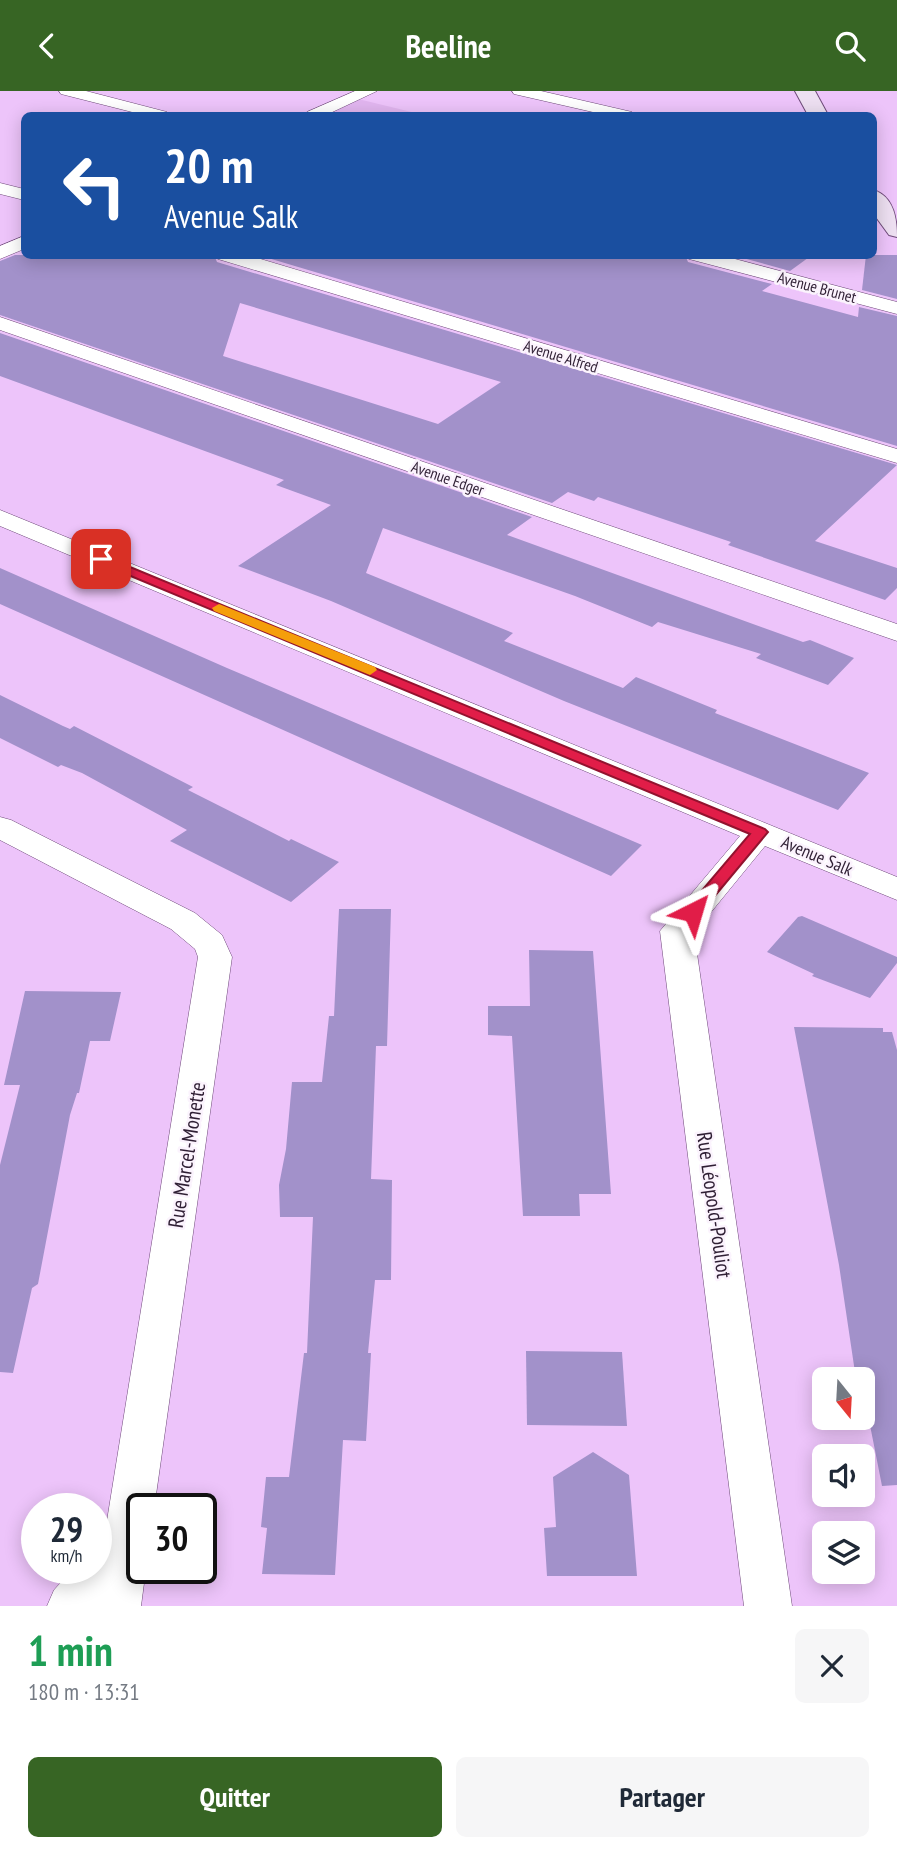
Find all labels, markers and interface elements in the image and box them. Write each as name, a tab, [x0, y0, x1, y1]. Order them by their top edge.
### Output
text: Beeline	[405, 25, 492, 67]
icon: back	[28, 27, 66, 65]
icon: search	[831, 27, 869, 65]
text: 20 m	[164, 133, 253, 197]
icon: left	[49, 140, 140, 231]
text: Avenue Salk	[164, 195, 298, 237]
street label: Avenue Brunet	[775, 267, 859, 307]
street label: Avenue Alfred	[521, 335, 601, 377]
street label: Avenue Edger	[409, 456, 488, 500]
pin	[71, 529, 131, 589]
icon: arrive	[82, 540, 120, 578]
street label: Avenue Salk	[778, 830, 856, 881]
position arrow	[656, 875, 730, 949]
street label: Rue Marcel-Monette	[162, 1080, 211, 1230]
street label: Rue Léopold-Pouliot	[691, 1130, 738, 1280]
north arrow	[812, 1367, 875, 1430]
map controls	[812, 1367, 875, 1584]
button: sound	[812, 1444, 875, 1507]
speed limit sign: 30	[126, 1493, 217, 1584]
text: 29	[50, 1506, 83, 1552]
button: layers	[812, 1521, 875, 1584]
text: km/h	[51, 1544, 82, 1567]
text: 1 min	[28, 1623, 113, 1678]
button: close	[795, 1629, 869, 1703]
text: 180 m · 13:31	[28, 1677, 140, 1706]
button: Quitter	[28, 1757, 442, 1837]
button: Partager	[456, 1757, 869, 1837]

